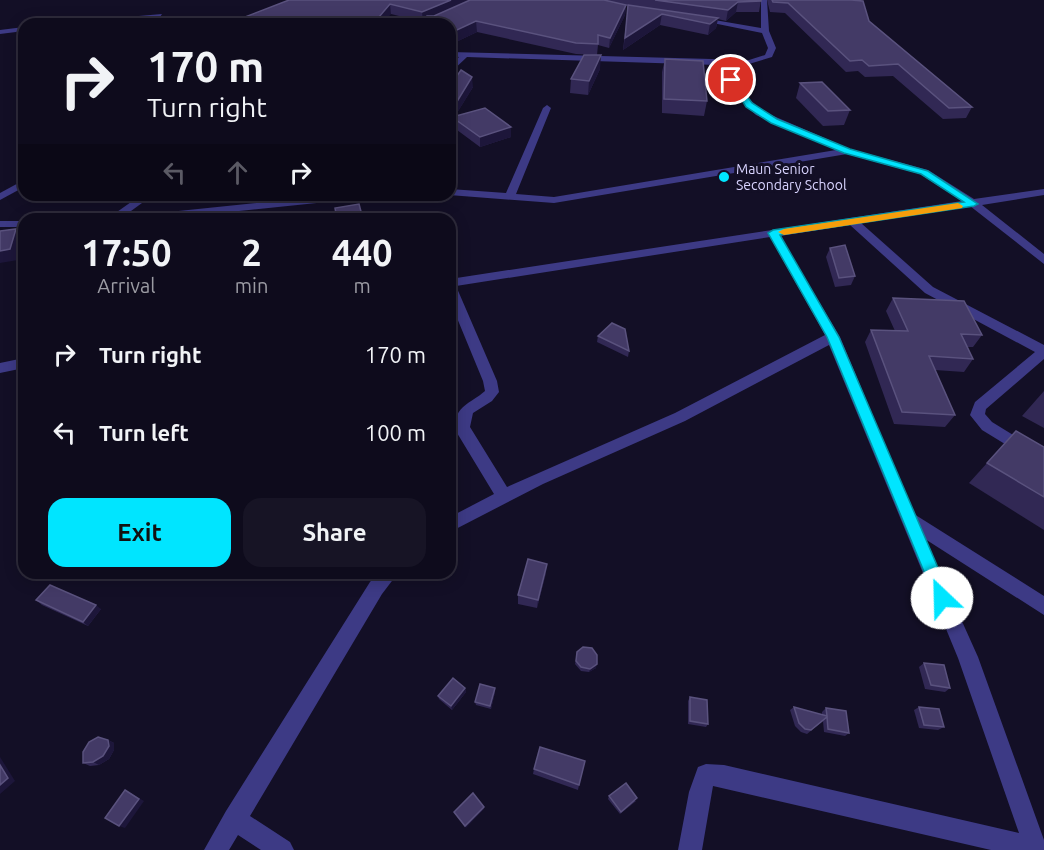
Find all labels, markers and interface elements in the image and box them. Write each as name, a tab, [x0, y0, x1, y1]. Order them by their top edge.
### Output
icon: right	[48, 42, 126, 120]
text: 170 m	[147, 43, 264, 90]
pin	[705, 54, 756, 105]
icon: arrive	[714, 63, 747, 96]
text: Turn right	[147, 92, 267, 122]
icon: left	[158, 156, 191, 189]
icon: ahead	[221, 156, 254, 189]
icon: right	[284, 156, 317, 189]
place label: Maun Senior Secondary School	[736, 161, 847, 193]
marker: Maun Senior Secondary School	[717, 170, 731, 184]
text: 17:50	[81, 232, 171, 273]
text: 2	[241, 232, 262, 273]
text: 440	[332, 232, 393, 273]
text: Arrival	[97, 274, 156, 297]
text: min	[235, 274, 268, 297]
text: m	[354, 274, 371, 297]
icon: right	[48, 338, 81, 371]
text: Turn right	[99, 342, 201, 367]
text: 170 m	[365, 342, 426, 367]
icon: left	[48, 416, 81, 449]
text: Turn left	[99, 420, 189, 445]
text: 100 m	[365, 420, 426, 445]
button: Exit	[48, 498, 231, 567]
button: Share	[243, 498, 426, 567]
position arrow	[910, 566, 974, 630]

